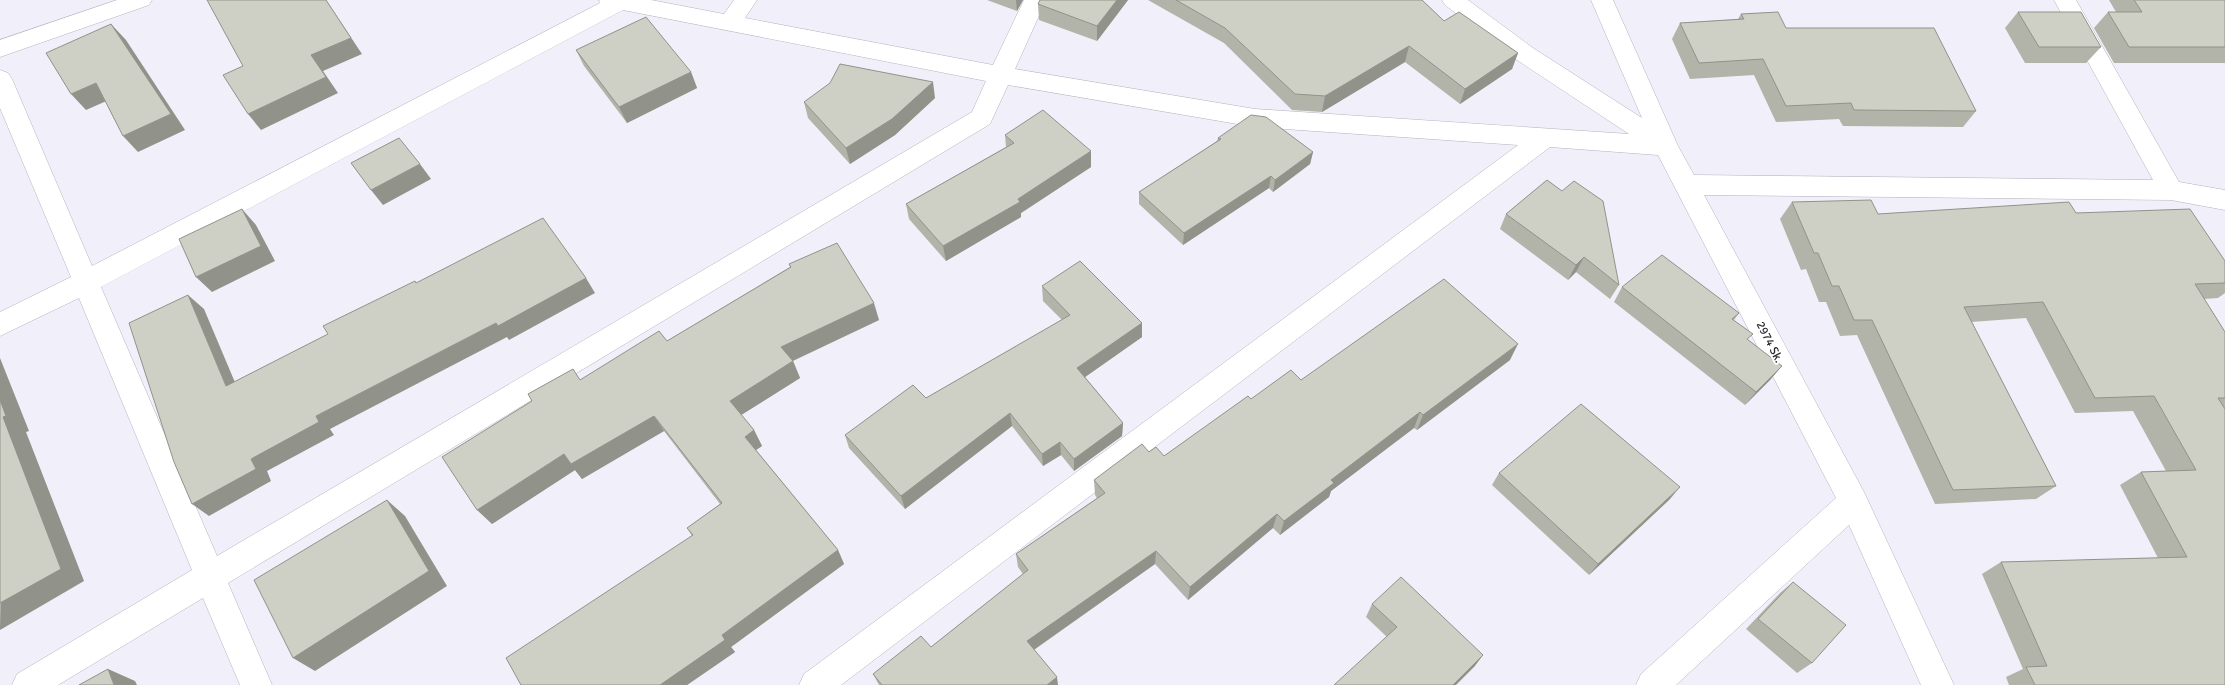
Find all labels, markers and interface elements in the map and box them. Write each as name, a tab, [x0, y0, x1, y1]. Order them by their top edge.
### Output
street label: 2974 Sk.	[1753, 319, 1786, 365]

